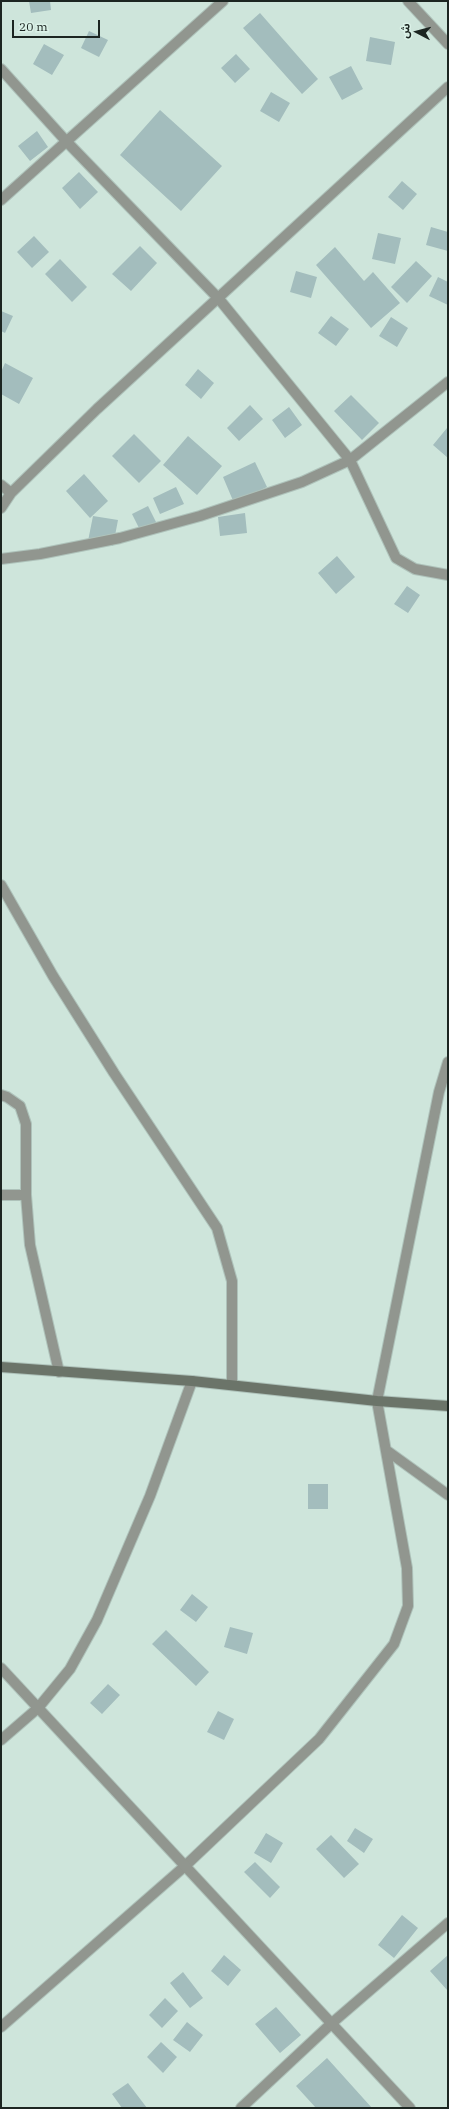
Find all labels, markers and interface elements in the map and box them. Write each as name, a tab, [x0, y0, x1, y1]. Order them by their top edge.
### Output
scale bar	[14, 12, 102, 38]
north arrow	[397, 12, 437, 52]
text: 20 m	[19, 19, 48, 34]
text: ش	[397, 23, 413, 39]

